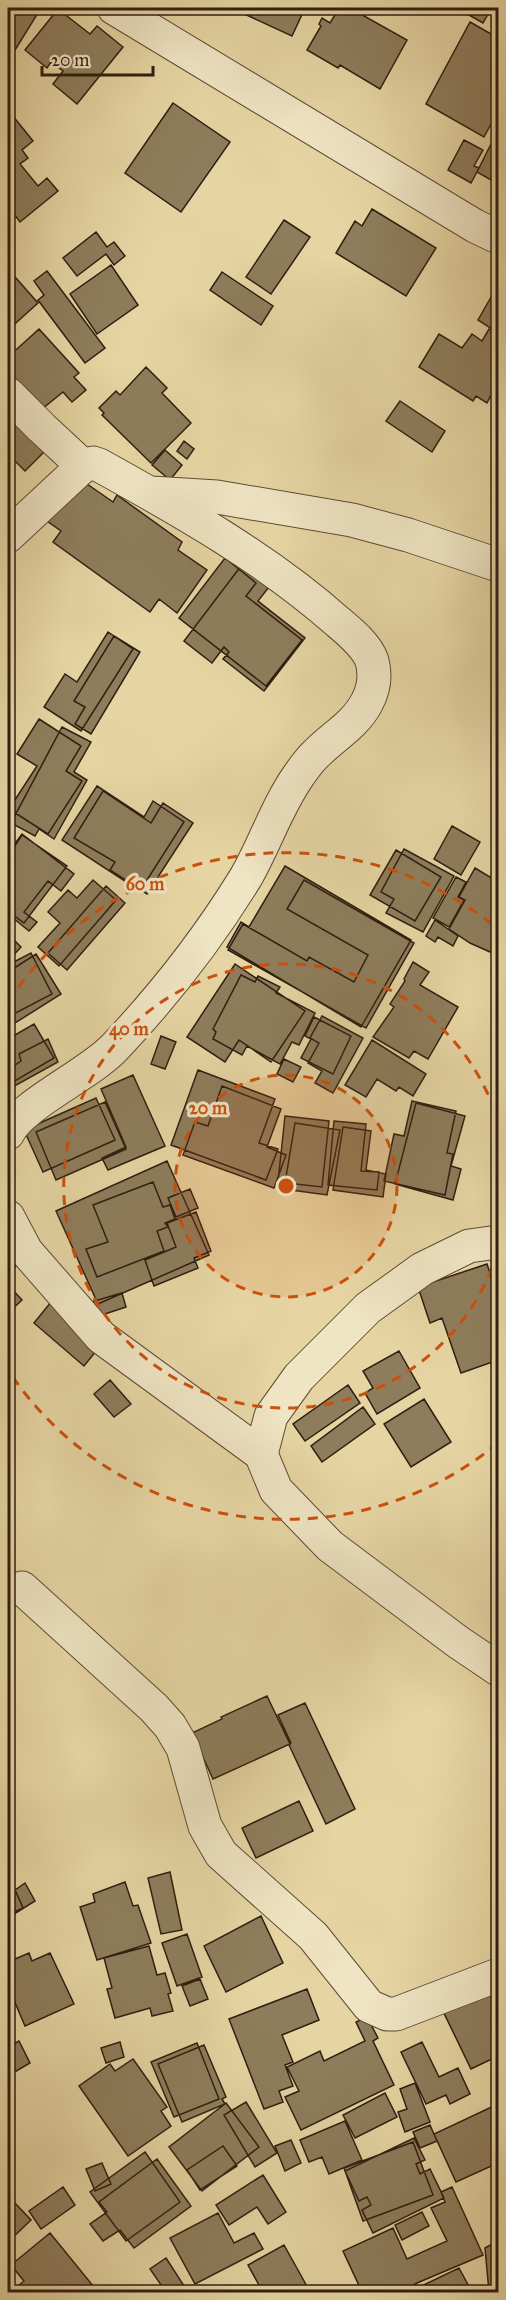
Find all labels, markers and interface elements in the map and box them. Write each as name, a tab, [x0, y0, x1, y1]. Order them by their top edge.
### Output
scale bar	[42, 39, 153, 77]
text: 20 m	[51, 49, 89, 71]
text: 60 m	[126, 873, 165, 895]
text: 40 m	[109, 1018, 150, 1041]
text: 20 m	[189, 1097, 228, 1119]
centre of rings	[276, 1176, 296, 1196]

